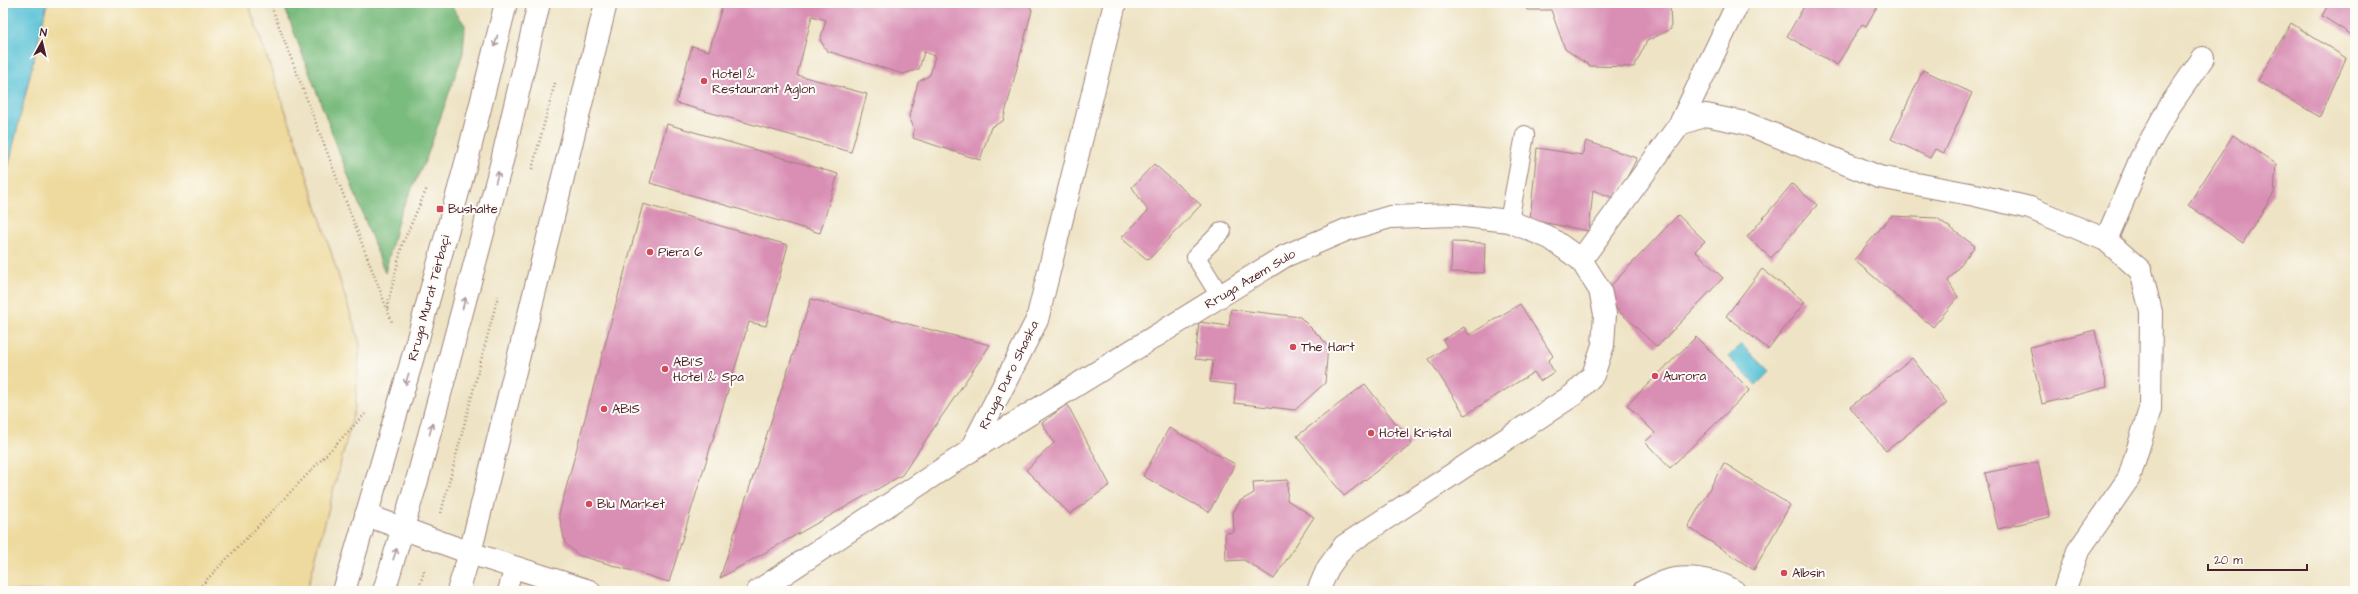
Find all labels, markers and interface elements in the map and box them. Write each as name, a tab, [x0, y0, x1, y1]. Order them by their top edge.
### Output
north arrow	[22, 22, 62, 62]
text: N	[39, 25, 48, 41]
one-way arrow	[492, 34, 500, 47]
place label: Hotel & Restaurant Aglon	[712, 65, 815, 99]
marker: Hotel & Restaurant Aglon	[699, 76, 709, 86]
one-way arrow	[494, 171, 502, 184]
place label: Bushalte	[448, 200, 498, 218]
marker: Bushalte	[435, 204, 445, 214]
street label: Rruga Murat Tërbaçi	[404, 233, 455, 363]
place label: Piera 6	[658, 243, 702, 261]
street label: Rruga Azem Sulo	[1201, 244, 1300, 314]
marker: Piera 6	[645, 247, 655, 257]
one-way arrow	[461, 297, 468, 310]
street label: Rruga Duro Shaska	[975, 317, 1044, 433]
place label: The Hart	[1301, 338, 1355, 356]
marker: The Hart	[1288, 342, 1298, 352]
place label: ABI'S Hotel & Spa	[673, 353, 744, 386]
marker: ABI'S Hotel & Spa	[660, 364, 670, 374]
place label: Aurora	[1663, 367, 1707, 385]
marker: Aurora	[1650, 371, 1660, 381]
one-way arrow	[402, 372, 410, 385]
place label: ABIS	[612, 400, 640, 418]
marker: ABIS	[599, 404, 609, 414]
one-way arrow	[427, 422, 435, 435]
place label: Hotel Kristal	[1379, 424, 1451, 442]
marker: Hotel Kristal	[1366, 428, 1376, 438]
place label: Blu Market	[597, 495, 666, 513]
marker: Blu Market	[584, 499, 594, 509]
scale bar	[2208, 546, 2307, 572]
one-way arrow	[392, 547, 399, 560]
text: 20 m	[2214, 552, 2243, 569]
place label: Albsin	[1792, 564, 1825, 582]
marker: Albsin	[1779, 568, 1789, 578]

